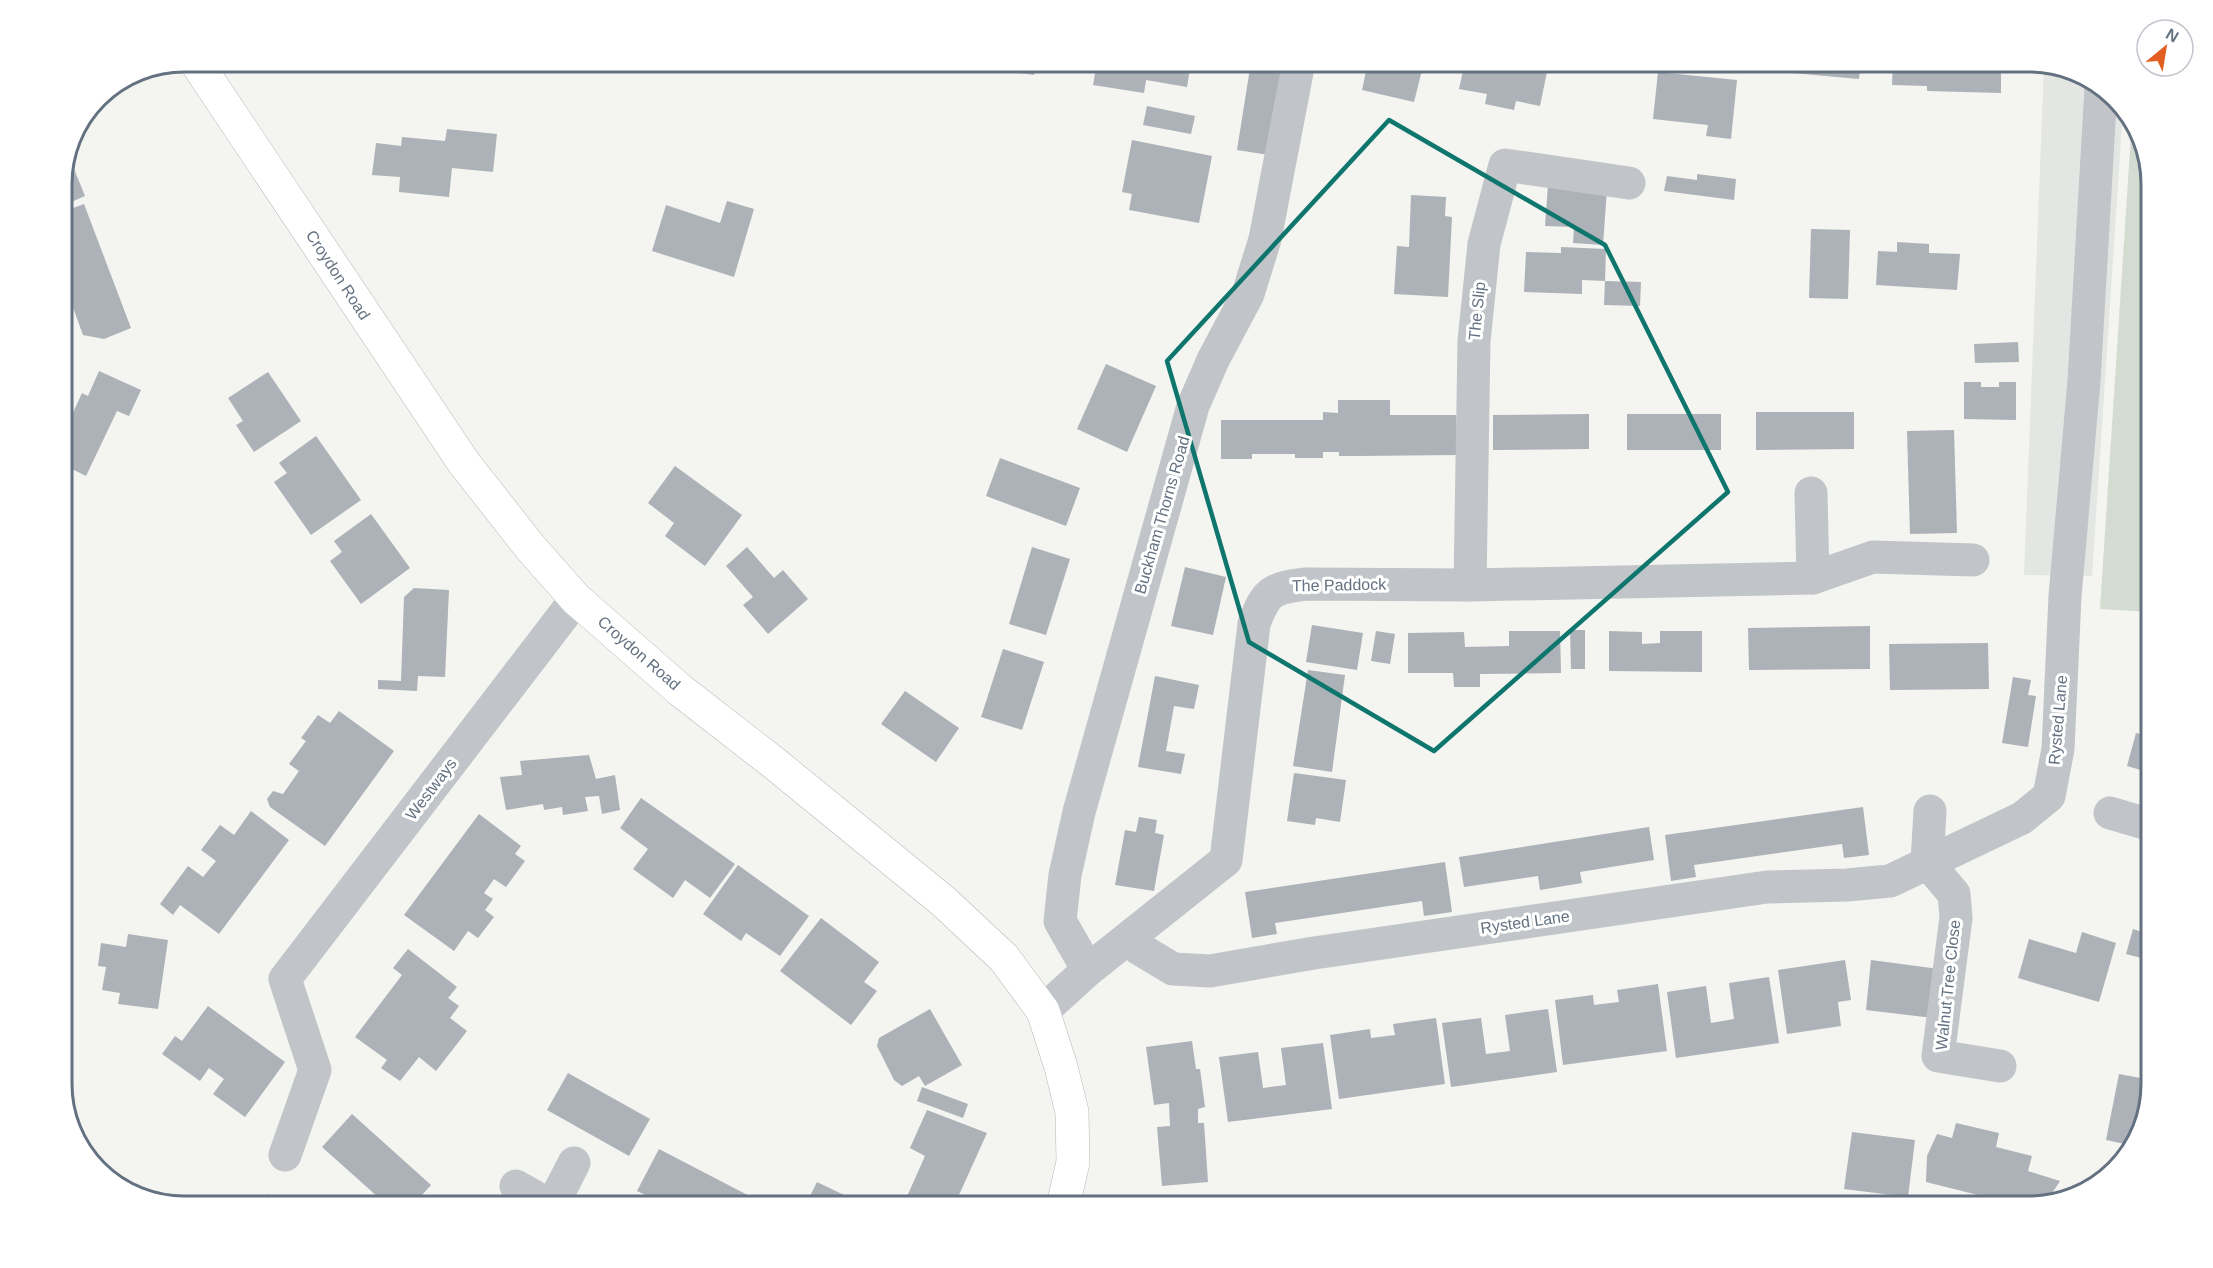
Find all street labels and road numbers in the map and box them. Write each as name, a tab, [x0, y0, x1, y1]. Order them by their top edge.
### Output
street label: Croydon Road	[303, 227, 373, 323]
street label: The Slip	[1465, 281, 1489, 341]
street label: Buckham Thorns Road	[1131, 434, 1193, 596]
street label: The Paddock	[1292, 576, 1387, 594]
street label: Croydon Road	[594, 613, 684, 693]
street label: Rysted Lane	[2046, 674, 2070, 765]
street label: Westways	[402, 755, 460, 823]
street label: Rysted Lane	[1479, 907, 1571, 937]
street label: Walnut Tree Close	[1933, 919, 1963, 1051]

